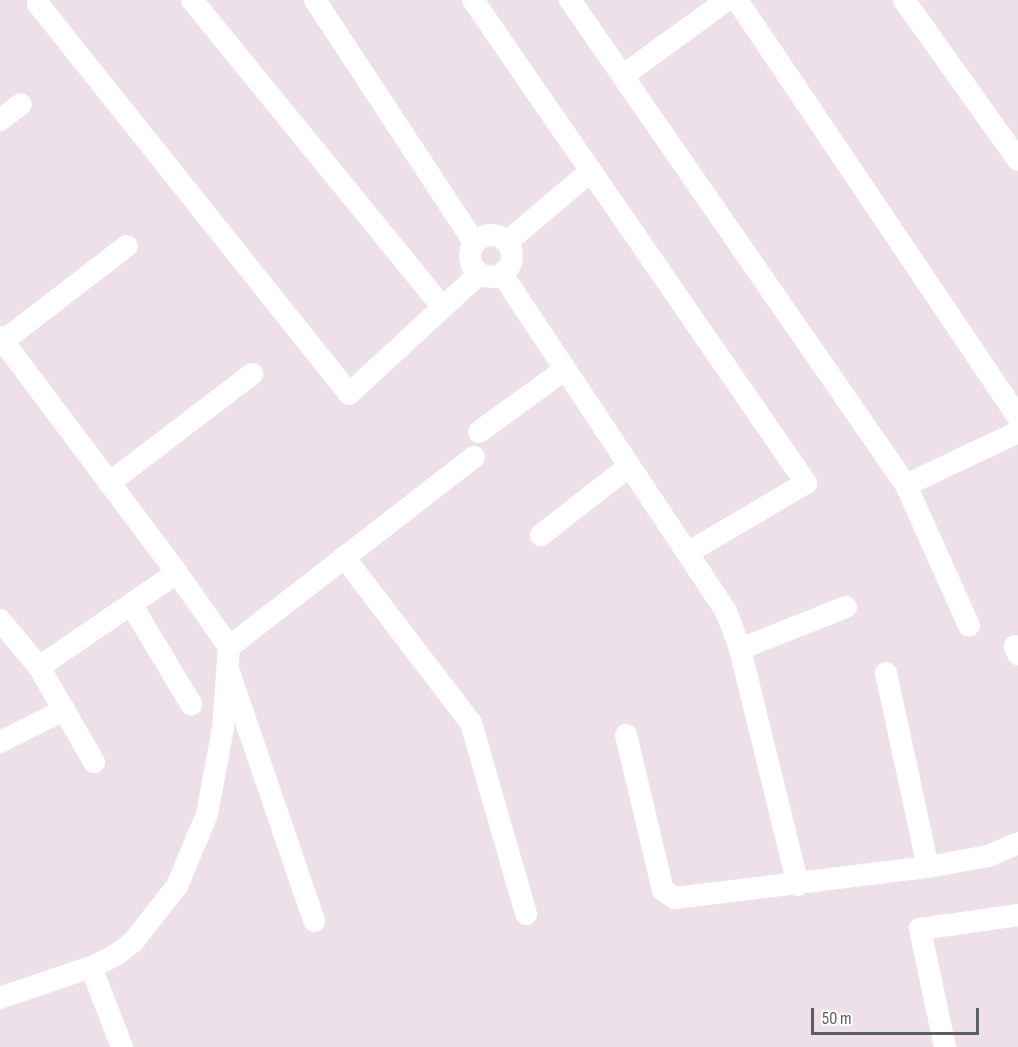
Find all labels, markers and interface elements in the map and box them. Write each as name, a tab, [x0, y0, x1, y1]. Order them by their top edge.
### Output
scale bar	[814, 996, 982, 1034]
text: 50 m	[822, 1008, 852, 1029]

